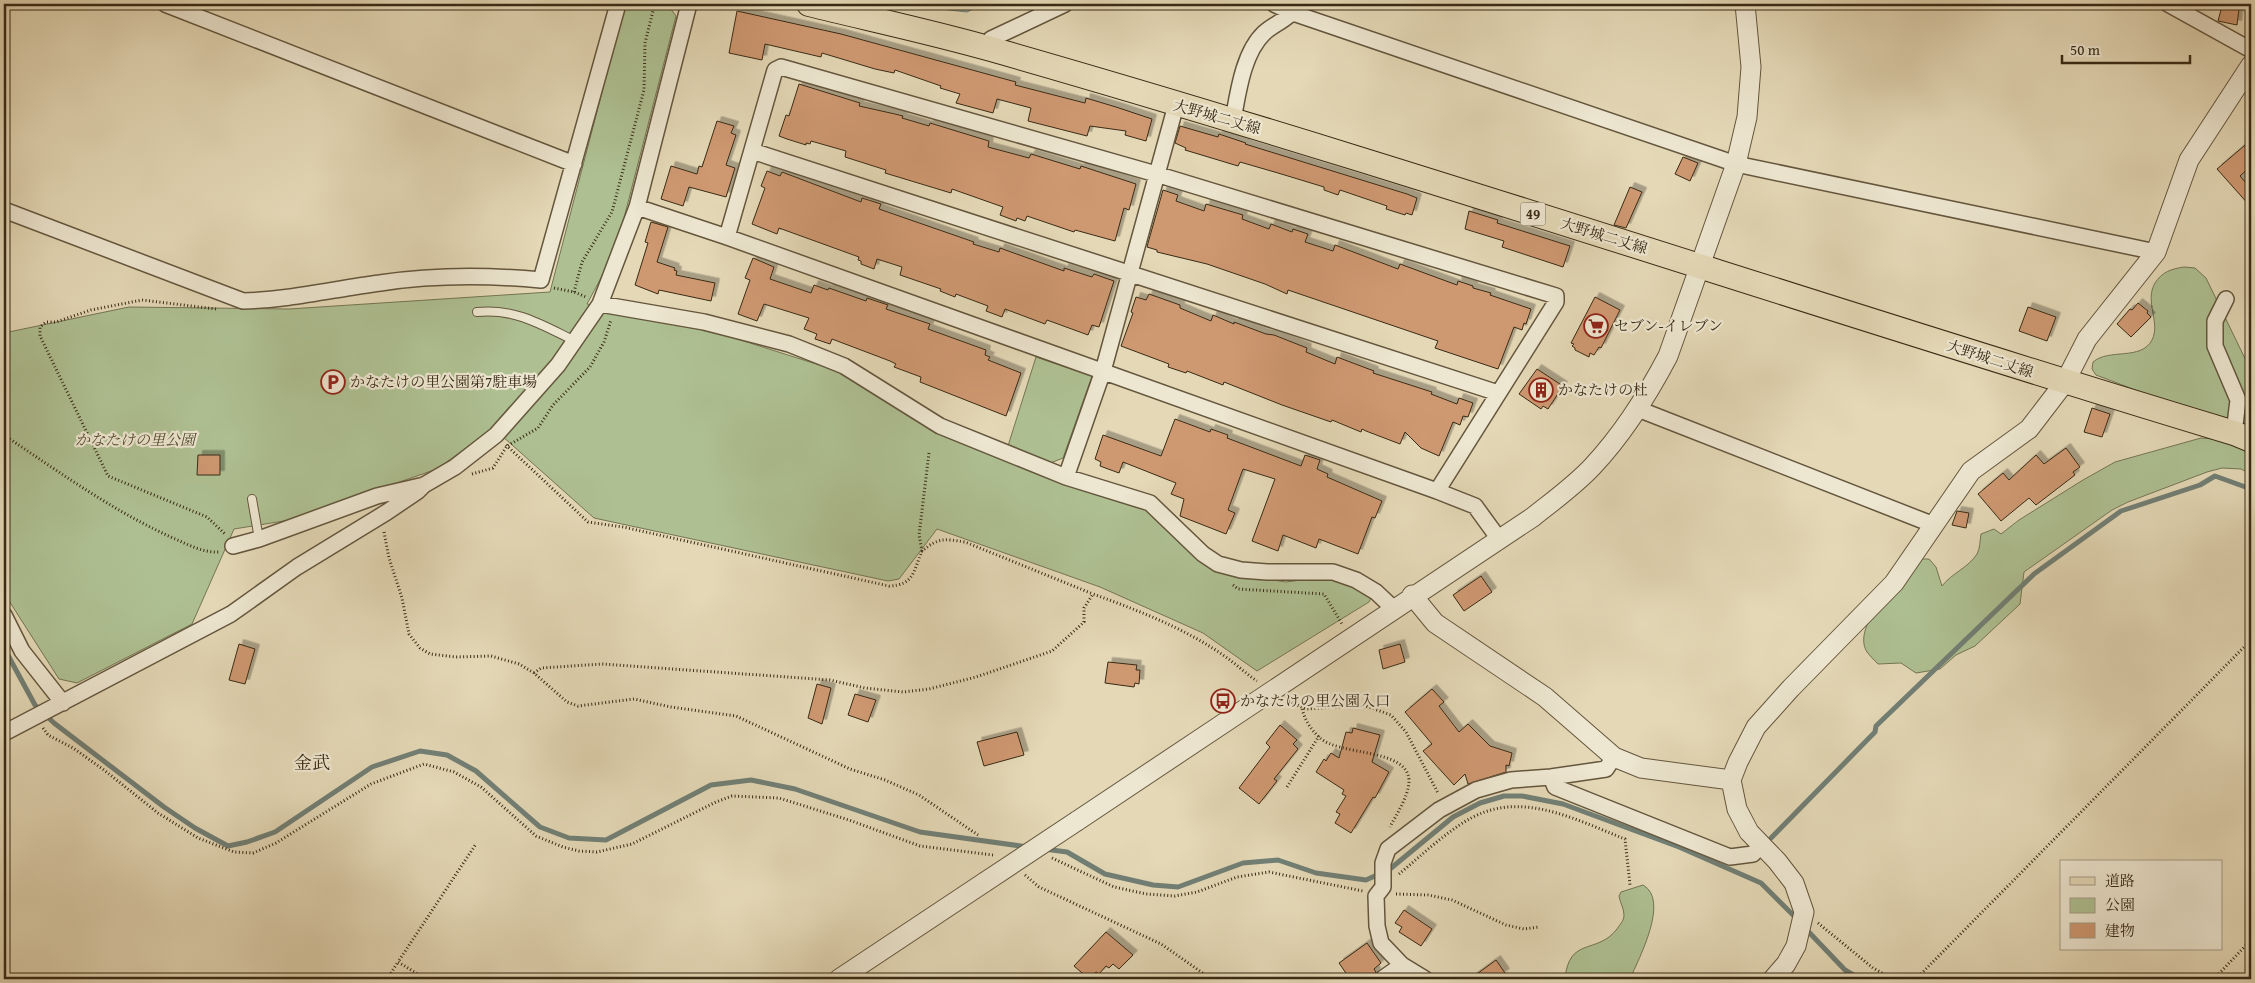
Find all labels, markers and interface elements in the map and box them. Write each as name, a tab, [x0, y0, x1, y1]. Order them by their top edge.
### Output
scale bar	[2062, 32, 2190, 64]
text: 50 m	[2070, 39, 2101, 60]
street label: 大野城二丈線	[1171, 94, 1263, 139]
road number: 49	[1520, 202, 1546, 225]
street label: 大野城二丈線	[1558, 212, 1650, 259]
supermarket icon: セブン-イレブン	[1583, 313, 1609, 339]
place label: セブン-イレブン	[1614, 315, 1723, 336]
street label: 大野城二丈線	[1944, 335, 2036, 382]
parking icon: かなたけの里公園第7駐車場	[320, 369, 346, 395]
place label: かなたけの里公園第7駐車場	[350, 371, 537, 392]
building icon: かなたけの杜	[1528, 377, 1554, 403]
place label: かなたけの杜	[1558, 379, 1648, 400]
park label: かなたけの里公園	[75, 429, 198, 450]
bus stop icon: かなたけの里公園入口	[1210, 688, 1236, 714]
place label: かなたけの里公園入口	[1240, 690, 1390, 711]
district label: 金武	[294, 749, 330, 776]
legend	[2060, 860, 2222, 950]
text: 道路	[2105, 870, 2135, 891]
text: 公園	[2105, 894, 2135, 915]
text: 建物	[2105, 920, 2135, 941]

